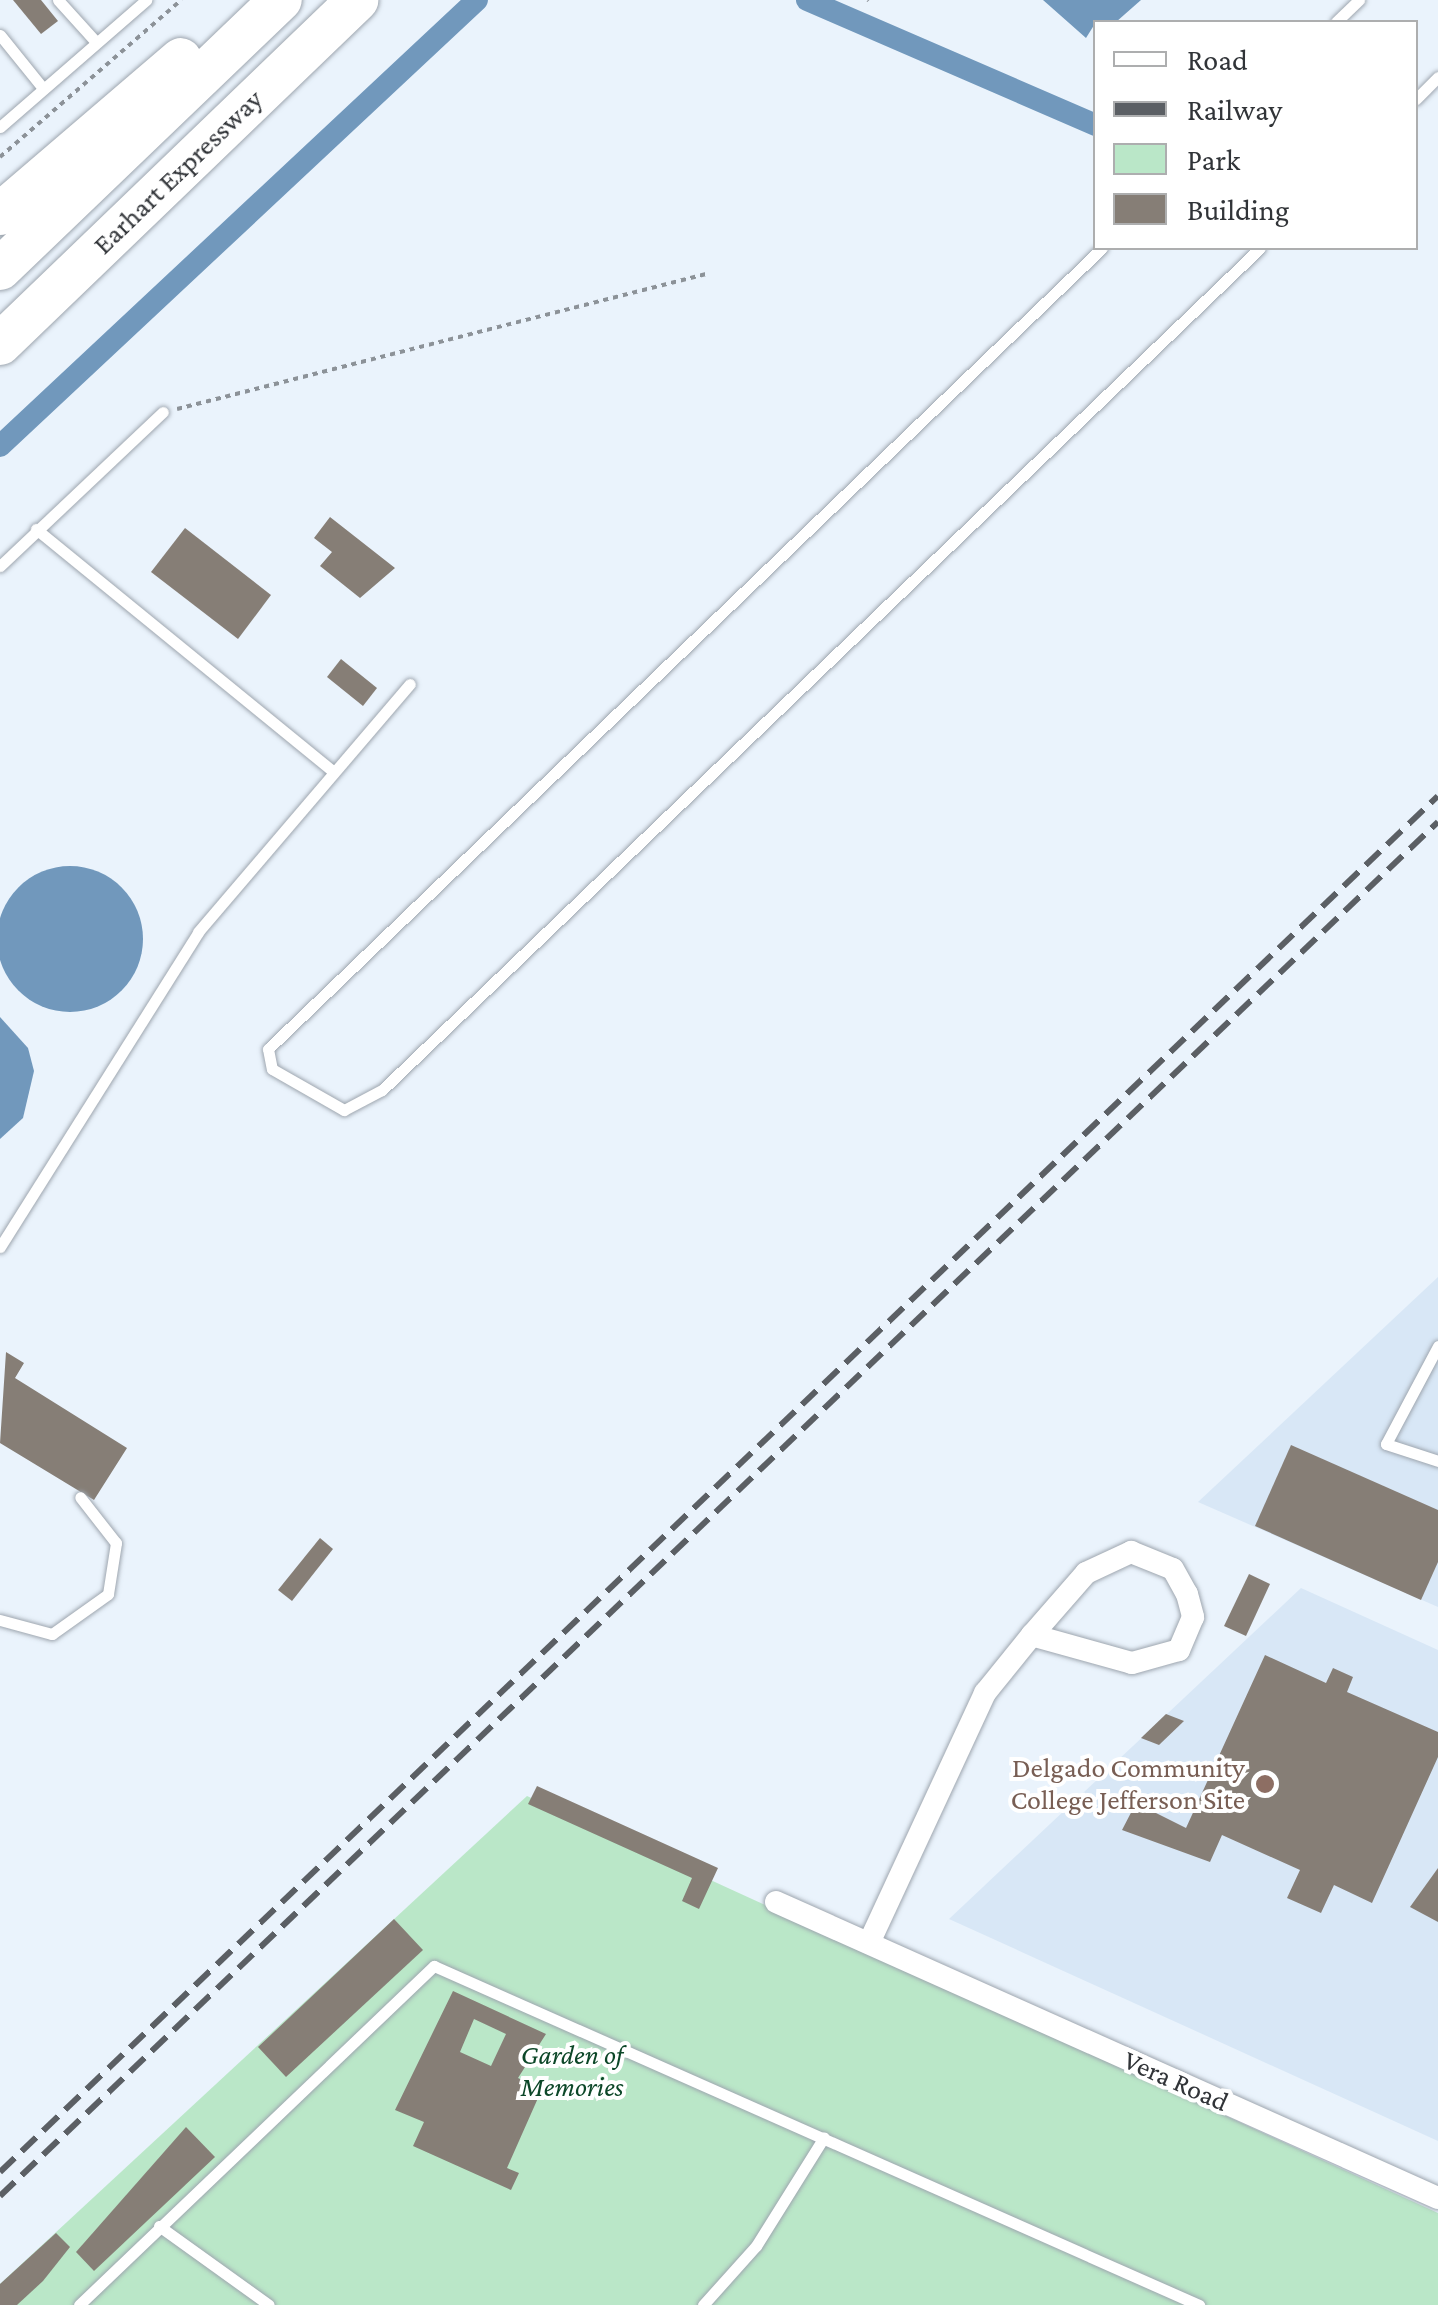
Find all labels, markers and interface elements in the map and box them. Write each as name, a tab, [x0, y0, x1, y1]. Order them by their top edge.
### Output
legend	[1093, 20, 1418, 250]
text: Road	[1187, 43, 1248, 76]
street label: Earhart Expressway	[86, 83, 270, 261]
text: Railway	[1187, 93, 1282, 126]
text: Park	[1187, 143, 1240, 176]
text: Building	[1187, 193, 1289, 226]
place label: Delgado Community College Jefferson Site	[1011, 1751, 1245, 1817]
marker: Delgado Community College Jefferson Site	[1254, 1773, 1276, 1795]
park label: Garden of Memories	[521, 2038, 623, 2104]
street label: Vera Road	[1118, 2043, 1234, 2119]

